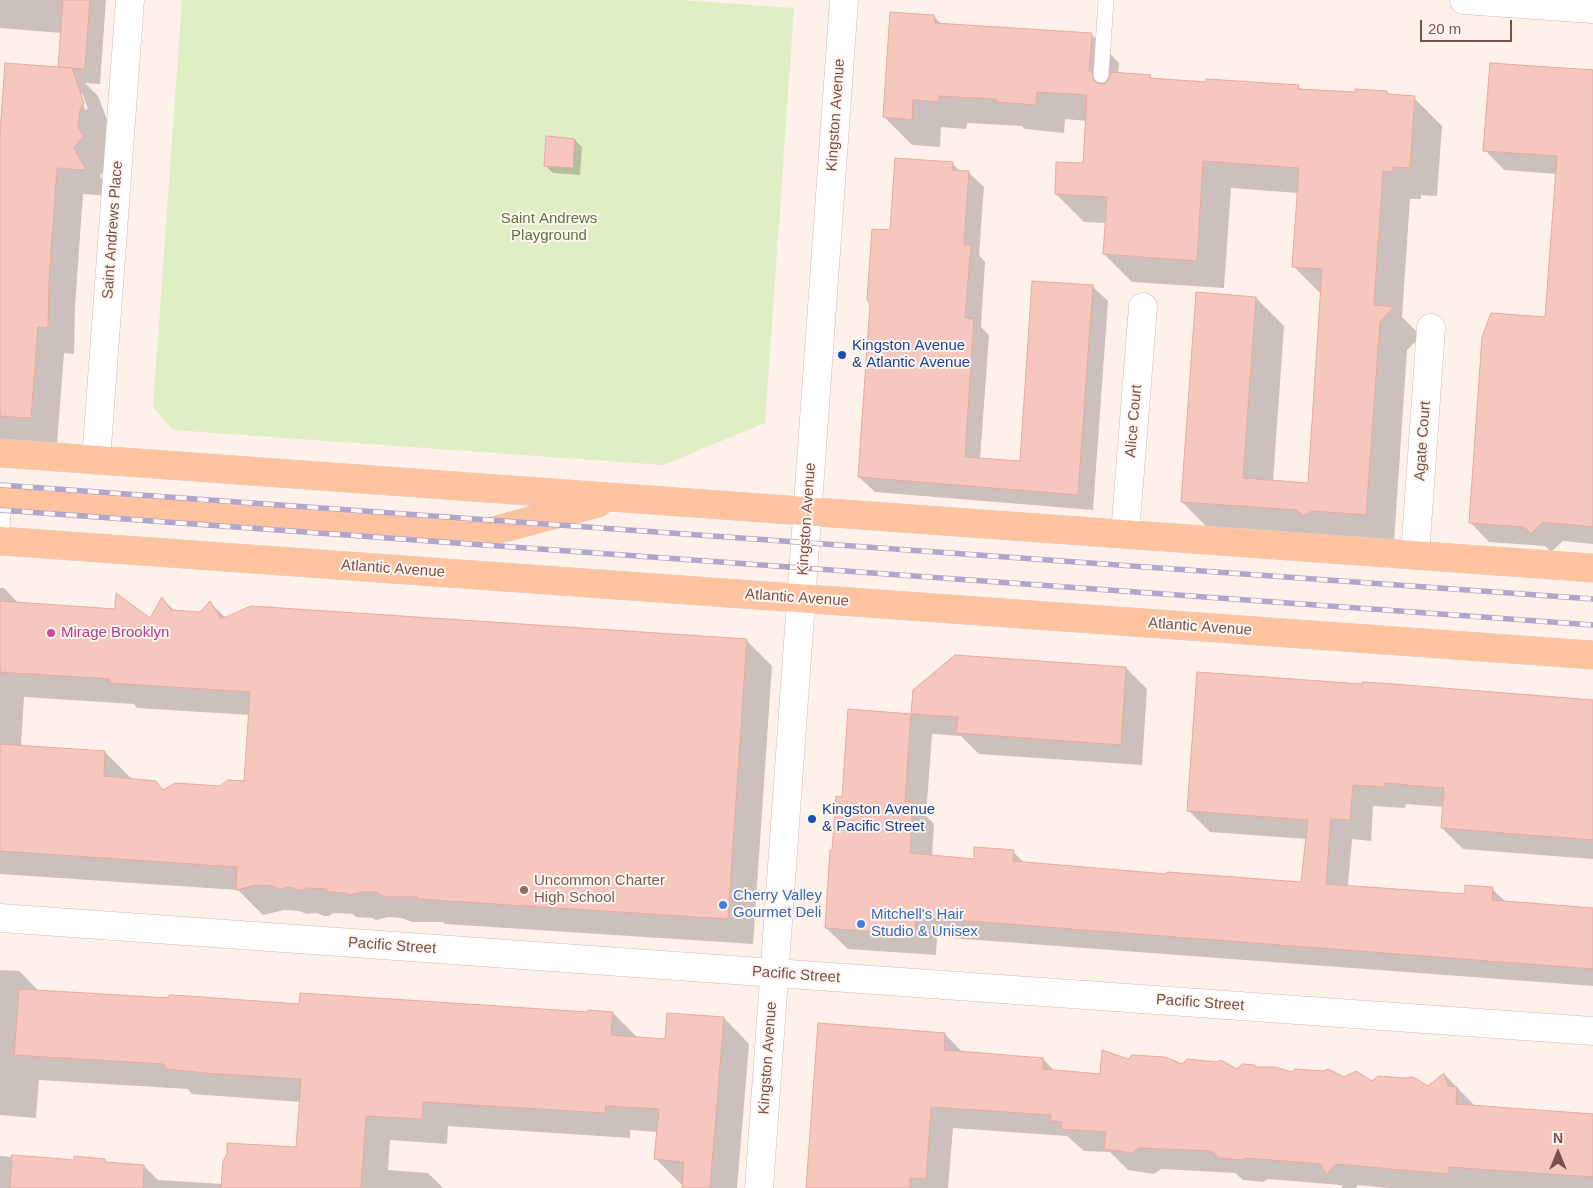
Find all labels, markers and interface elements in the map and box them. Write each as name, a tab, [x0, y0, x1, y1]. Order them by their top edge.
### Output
scale bar	[1423, 10, 1516, 42]
text: 20 m	[1428, 20, 1461, 37]
street label: Kingston Avenue	[823, 58, 849, 172]
street label: Saint Andrews Place	[99, 160, 127, 300]
park label: Saint Andrews Playground	[501, 210, 597, 245]
place label: Kingston Avenue & Atlantic Avenue	[852, 337, 970, 372]
marker: Kingston Avenue & Atlantic Avenue	[836, 349, 848, 361]
street label: Alice Court	[1122, 384, 1146, 458]
street label: Agate Court	[1411, 400, 1435, 482]
street label: Kingston Avenue	[794, 462, 820, 576]
street label: Atlantic Avenue	[341, 556, 445, 582]
street label: Atlantic Avenue	[745, 585, 849, 611]
street label: Atlantic Avenue	[1148, 614, 1252, 640]
place label: Mirage Brooklyn	[61, 624, 169, 642]
marker: Mirage Brooklyn	[45, 627, 57, 639]
place label: Kingston Avenue & Pacific Street	[822, 801, 935, 836]
marker: Kingston Avenue & Pacific Street	[806, 813, 818, 825]
place label: Uncommon Charter High School	[534, 872, 665, 907]
marker: Uncommon Charter High School	[518, 884, 530, 896]
place label: Cherry Valley Gourmet Deli	[733, 887, 822, 922]
marker: Cherry Valley Gourmet Deli	[717, 899, 729, 911]
place label: Mitchell's Hair Studio & Unisex	[871, 906, 978, 941]
marker: Mitchell's Hair Studio & Unisex	[855, 918, 867, 930]
street label: Pacific Street	[347, 934, 437, 958]
street label: Pacific Street	[751, 963, 841, 987]
street label: Pacific Street	[1155, 991, 1245, 1015]
street label: Kingston Avenue	[755, 1001, 781, 1115]
north arrow	[1533, 1128, 1583, 1178]
text: N	[1553, 1130, 1563, 1146]

